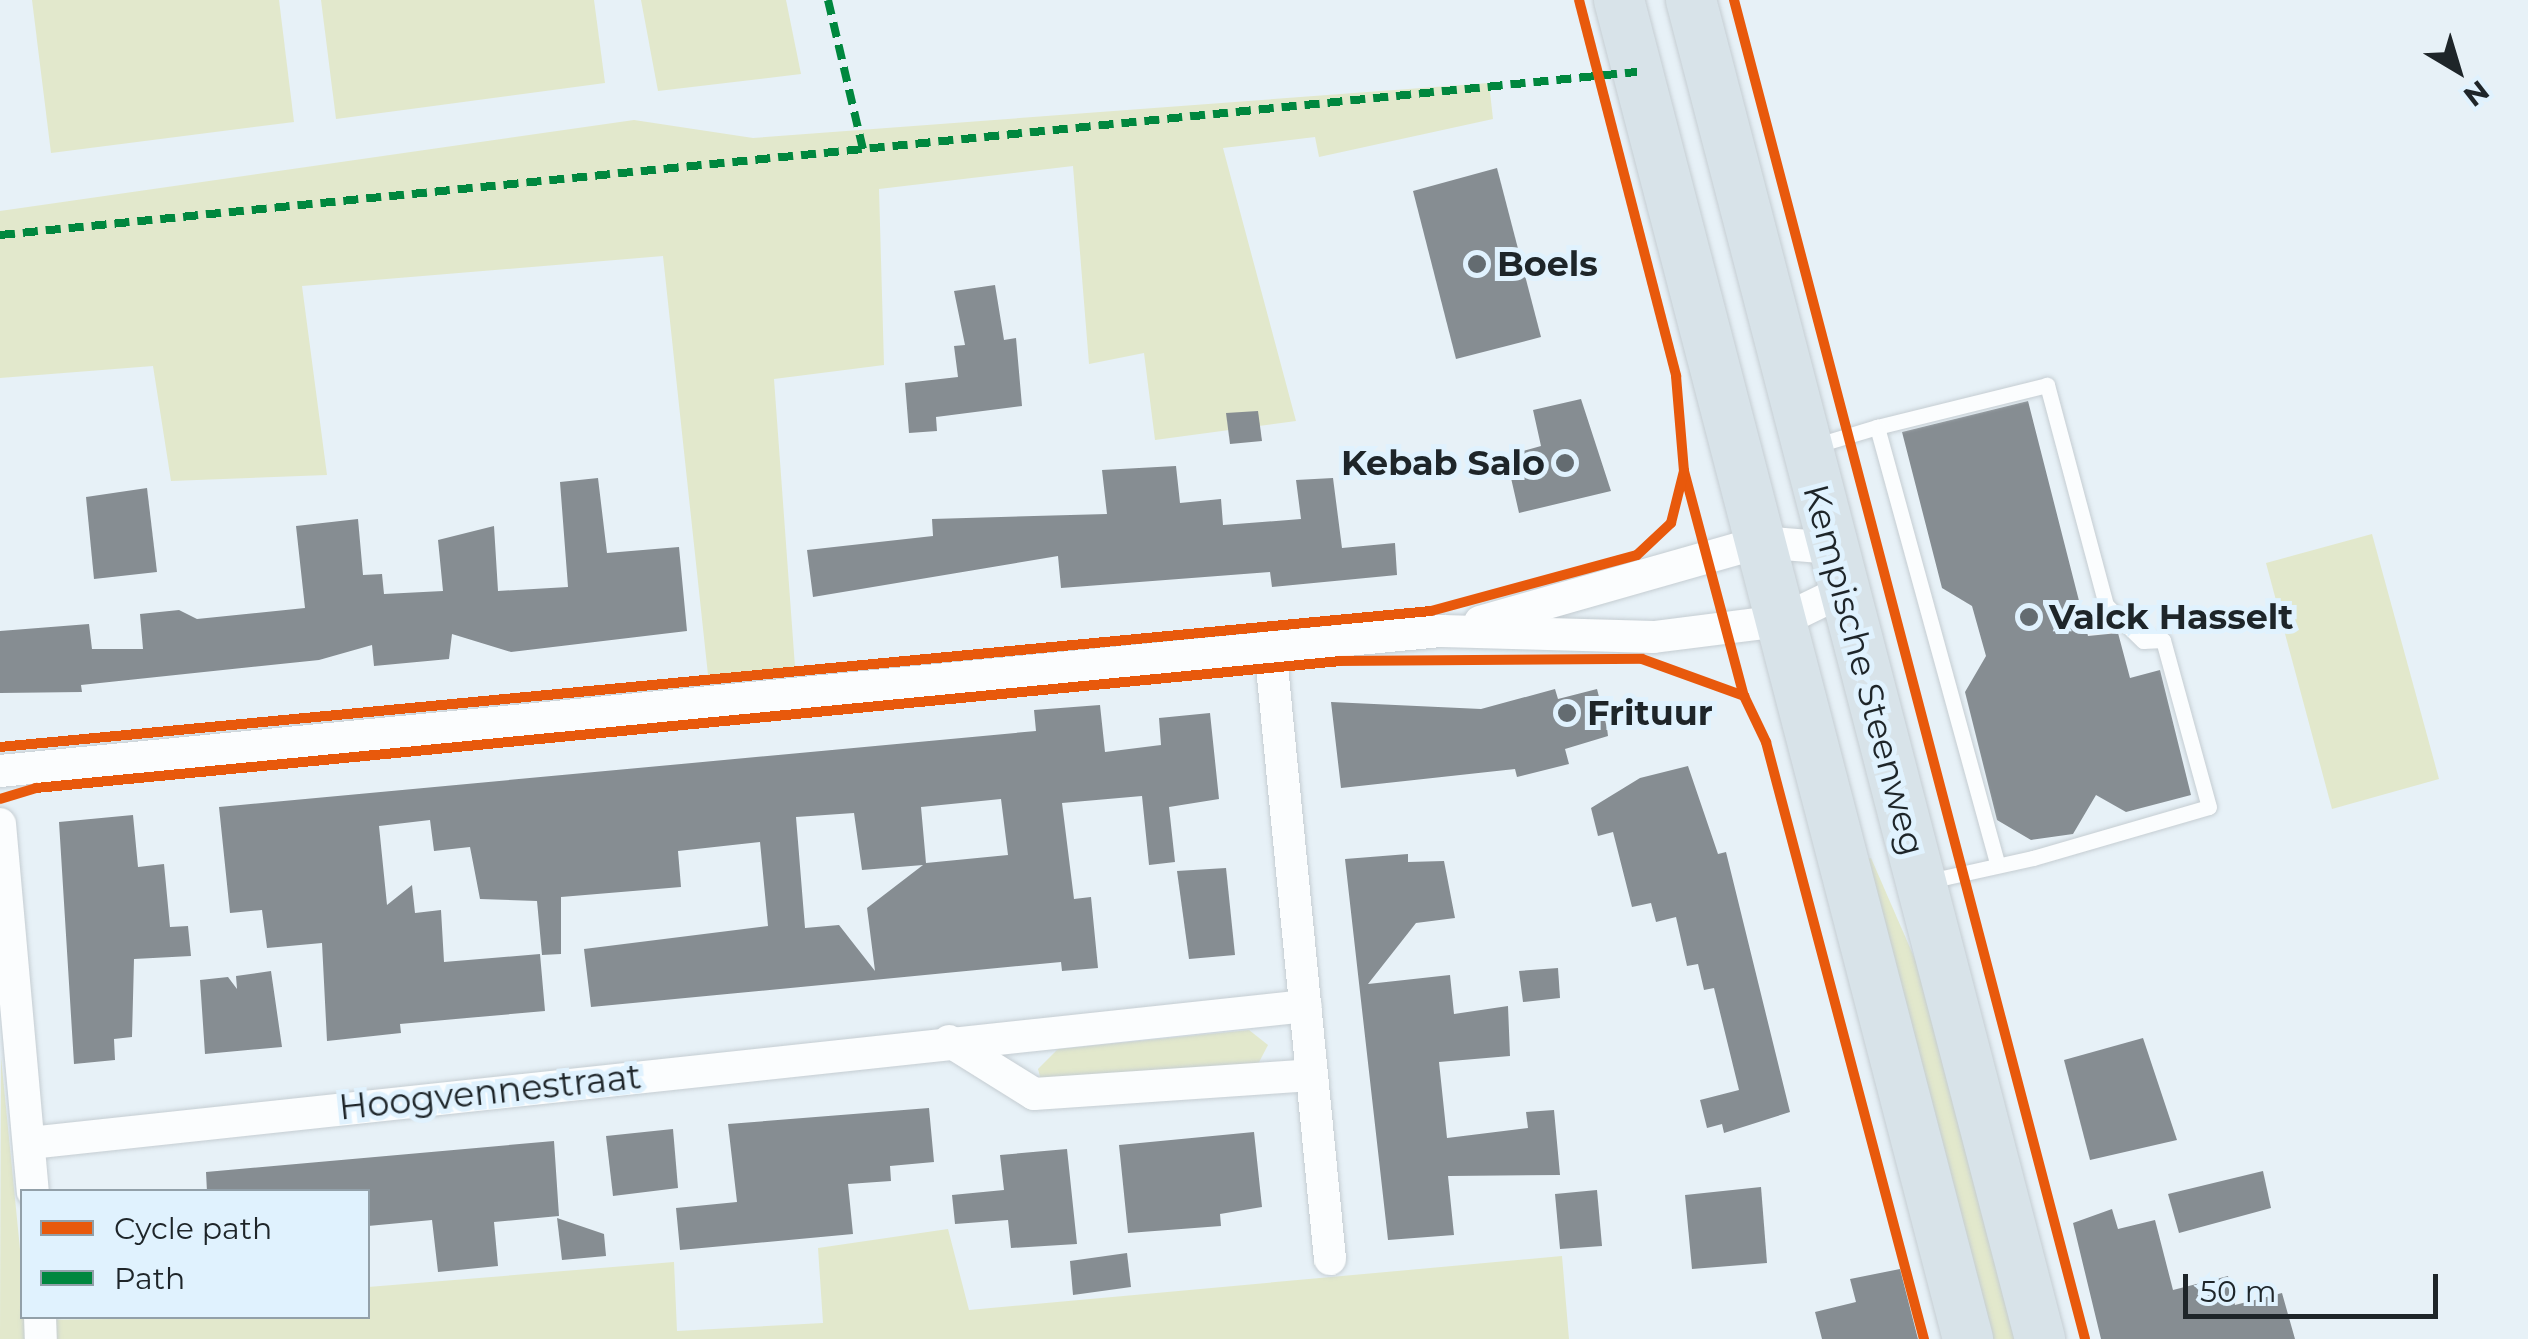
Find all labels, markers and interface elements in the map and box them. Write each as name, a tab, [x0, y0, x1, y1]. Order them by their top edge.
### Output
north arrow	[2408, 20, 2508, 120]
text: N	[2457, 73, 2496, 114]
place label: Boels	[1497, 243, 1598, 285]
marker: Boels	[1466, 253, 1488, 275]
place label: Kebab Salo	[1341, 442, 1545, 484]
marker: Kebab Salo	[1554, 452, 1576, 474]
street label: Kempische Steenweg	[1794, 480, 1934, 860]
place label: Valck Hasselt	[2049, 596, 2294, 638]
marker: Valck Hasselt	[2018, 606, 2040, 628]
place label: Frituur	[1587, 692, 1713, 734]
marker: Frituur	[1556, 702, 1578, 724]
street label: Hoogvennestraat	[337, 1055, 643, 1129]
legend	[20, 1189, 370, 1319]
text: Cycle path	[114, 1210, 272, 1247]
scale bar	[2188, 1254, 2443, 1316]
text: Path	[114, 1260, 185, 1297]
text: 50 m	[2200, 1273, 2277, 1310]

